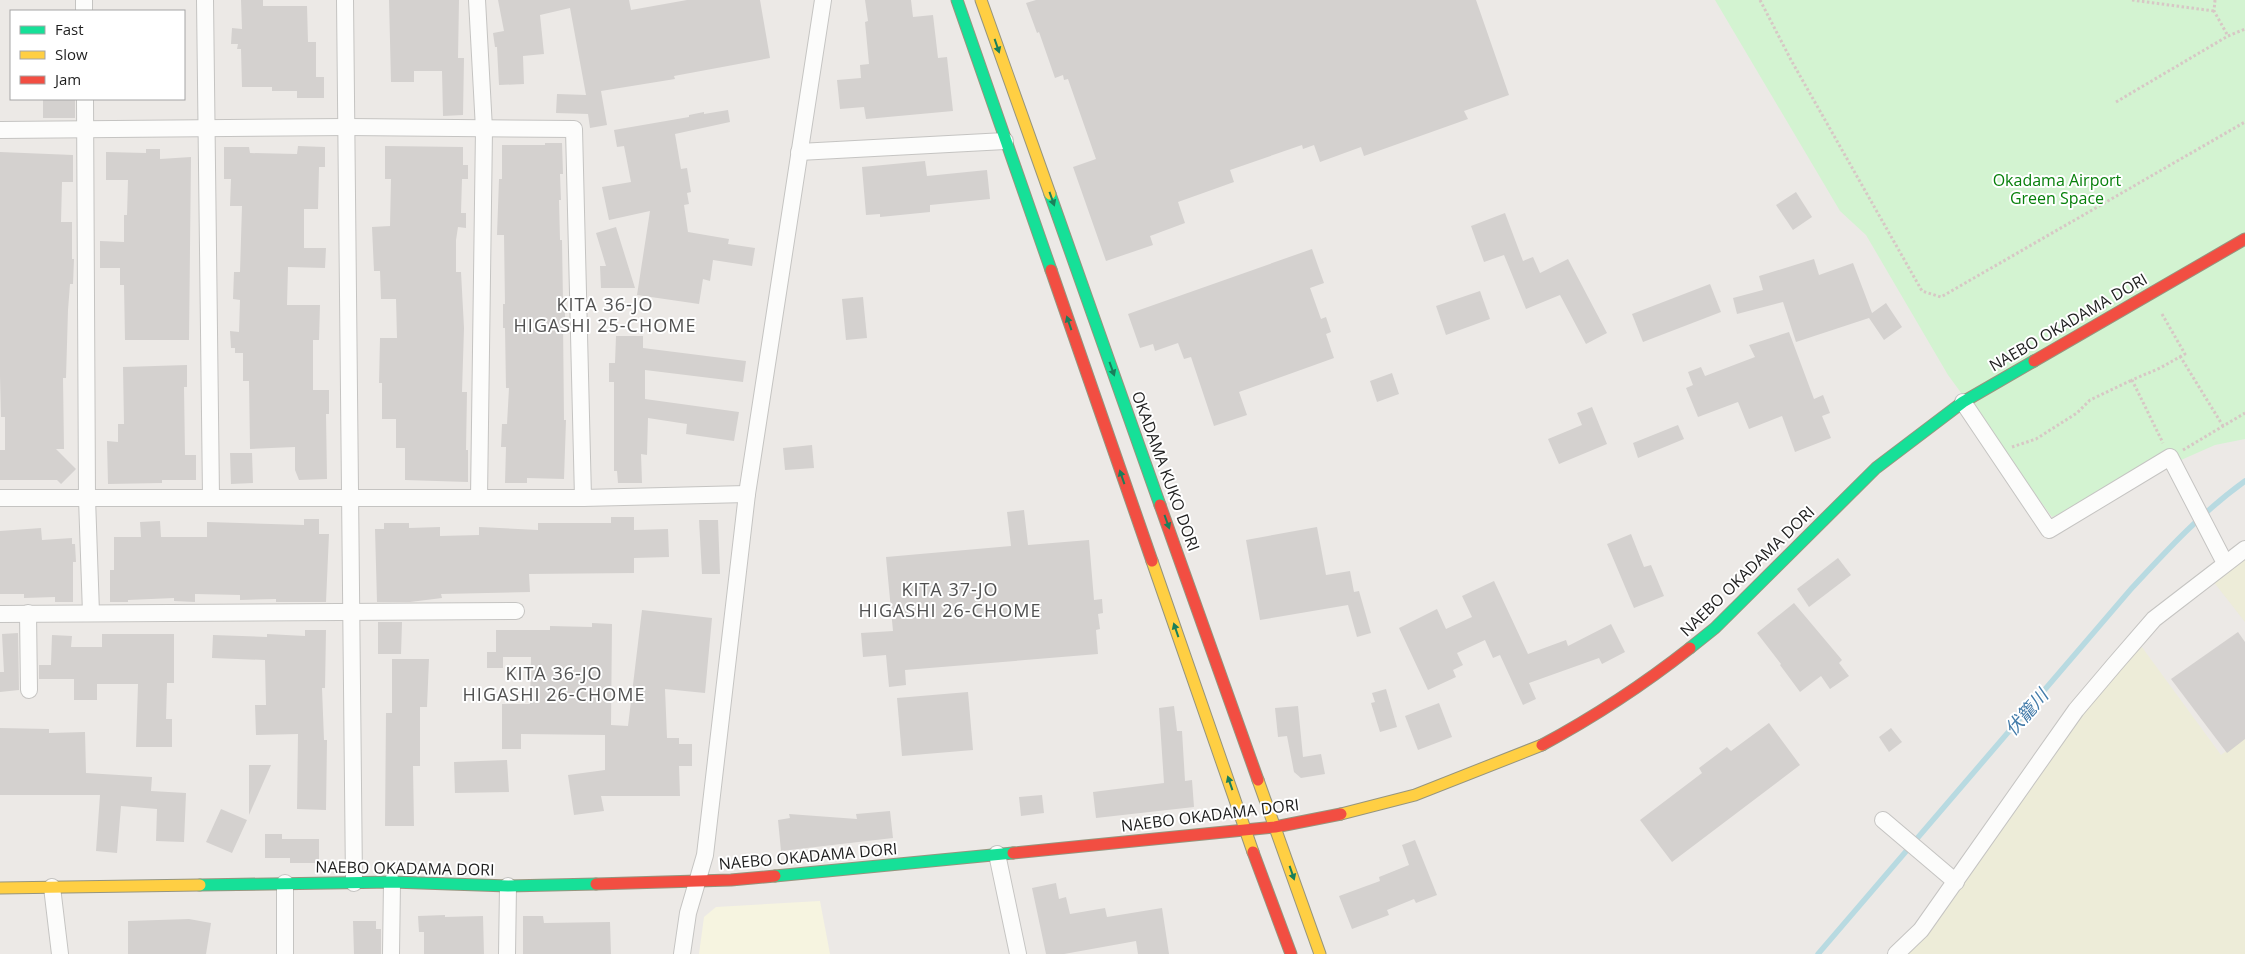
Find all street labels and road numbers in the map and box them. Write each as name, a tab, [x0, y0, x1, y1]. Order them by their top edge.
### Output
street label: NAEBO OKADAMA DORI	[1985, 268, 2151, 376]
street label: OKADAMA KUKO DORI	[1127, 388, 1205, 554]
street label: NAEBO OKADAMA DORI	[1675, 501, 1819, 641]
street label: NAEBO OKADAMA DORI	[1120, 793, 1300, 837]
street label: NAEBO OKADAMA DORI	[718, 837, 898, 875]
street label: NAEBO OKADAMA DORI	[315, 855, 495, 881]

